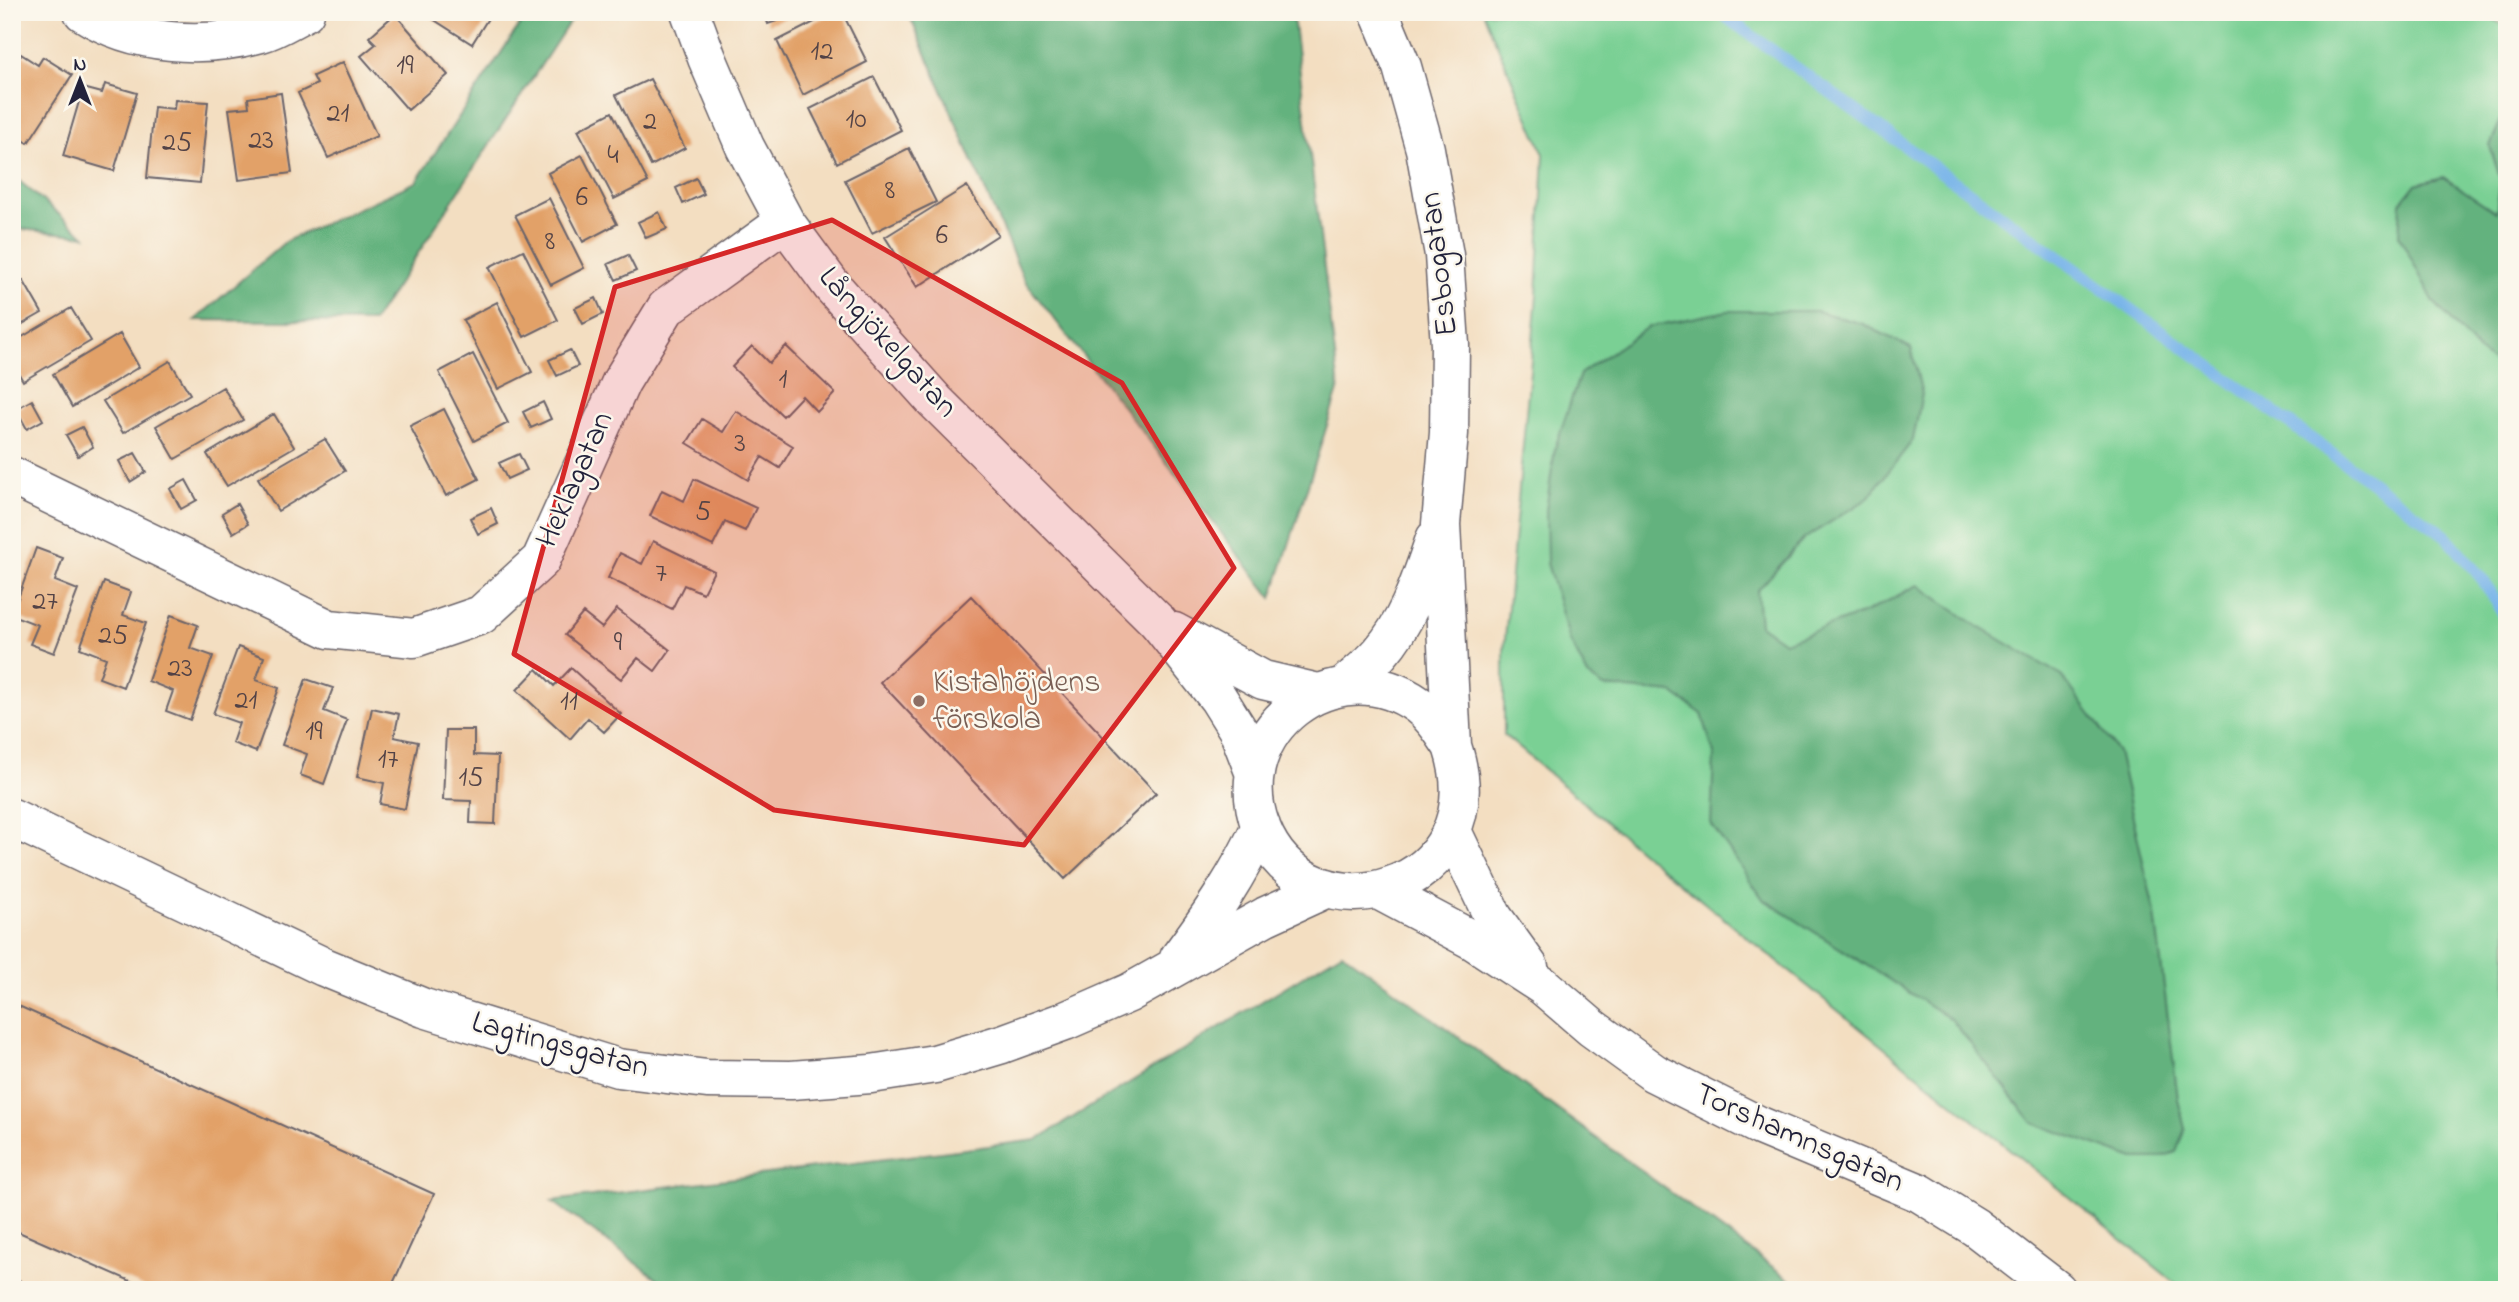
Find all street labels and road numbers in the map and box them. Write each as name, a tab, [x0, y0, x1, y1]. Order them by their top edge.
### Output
street label: Esbogatan	[1408, 189, 1472, 339]
street label: Långjökelgatan	[806, 256, 968, 430]
street label: Heklagatan	[525, 404, 627, 556]
street label: Lagtingsgatan	[466, 1000, 654, 1092]
street label: Torshamnsgatan	[1687, 1072, 1911, 1206]

